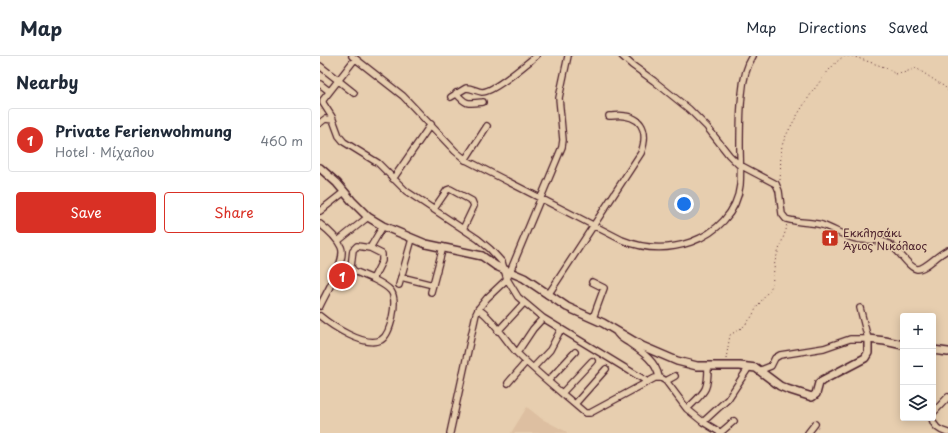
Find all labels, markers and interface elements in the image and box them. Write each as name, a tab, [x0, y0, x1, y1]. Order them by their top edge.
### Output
text: Map	[20, 14, 62, 42]
text: Map	[746, 17, 776, 38]
text: Directions	[798, 17, 866, 38]
text: Saved	[888, 17, 928, 38]
text: Nearby	[16, 69, 78, 95]
text: Private Ferienwohmung	[55, 119, 232, 142]
text: 1	[27, 131, 33, 150]
text: 460 m	[260, 131, 303, 150]
text: Hotel · Μίχαλου	[55, 142, 155, 161]
button: Save	[16, 192, 156, 233]
button: Share	[164, 192, 304, 233]
your location	[674, 194, 694, 214]
place label: Εκκλησάκι Άγιος Νικόλαος	[843, 224, 927, 254]
church icon: Εκκλησάκι Άγιος Νικόλαος	[820, 228, 840, 248]
pin: 1	[329, 261, 355, 291]
map controls	[900, 313, 936, 421]
button: +	[900, 313, 936, 349]
button: −	[900, 349, 936, 385]
button: layers	[900, 385, 936, 421]

